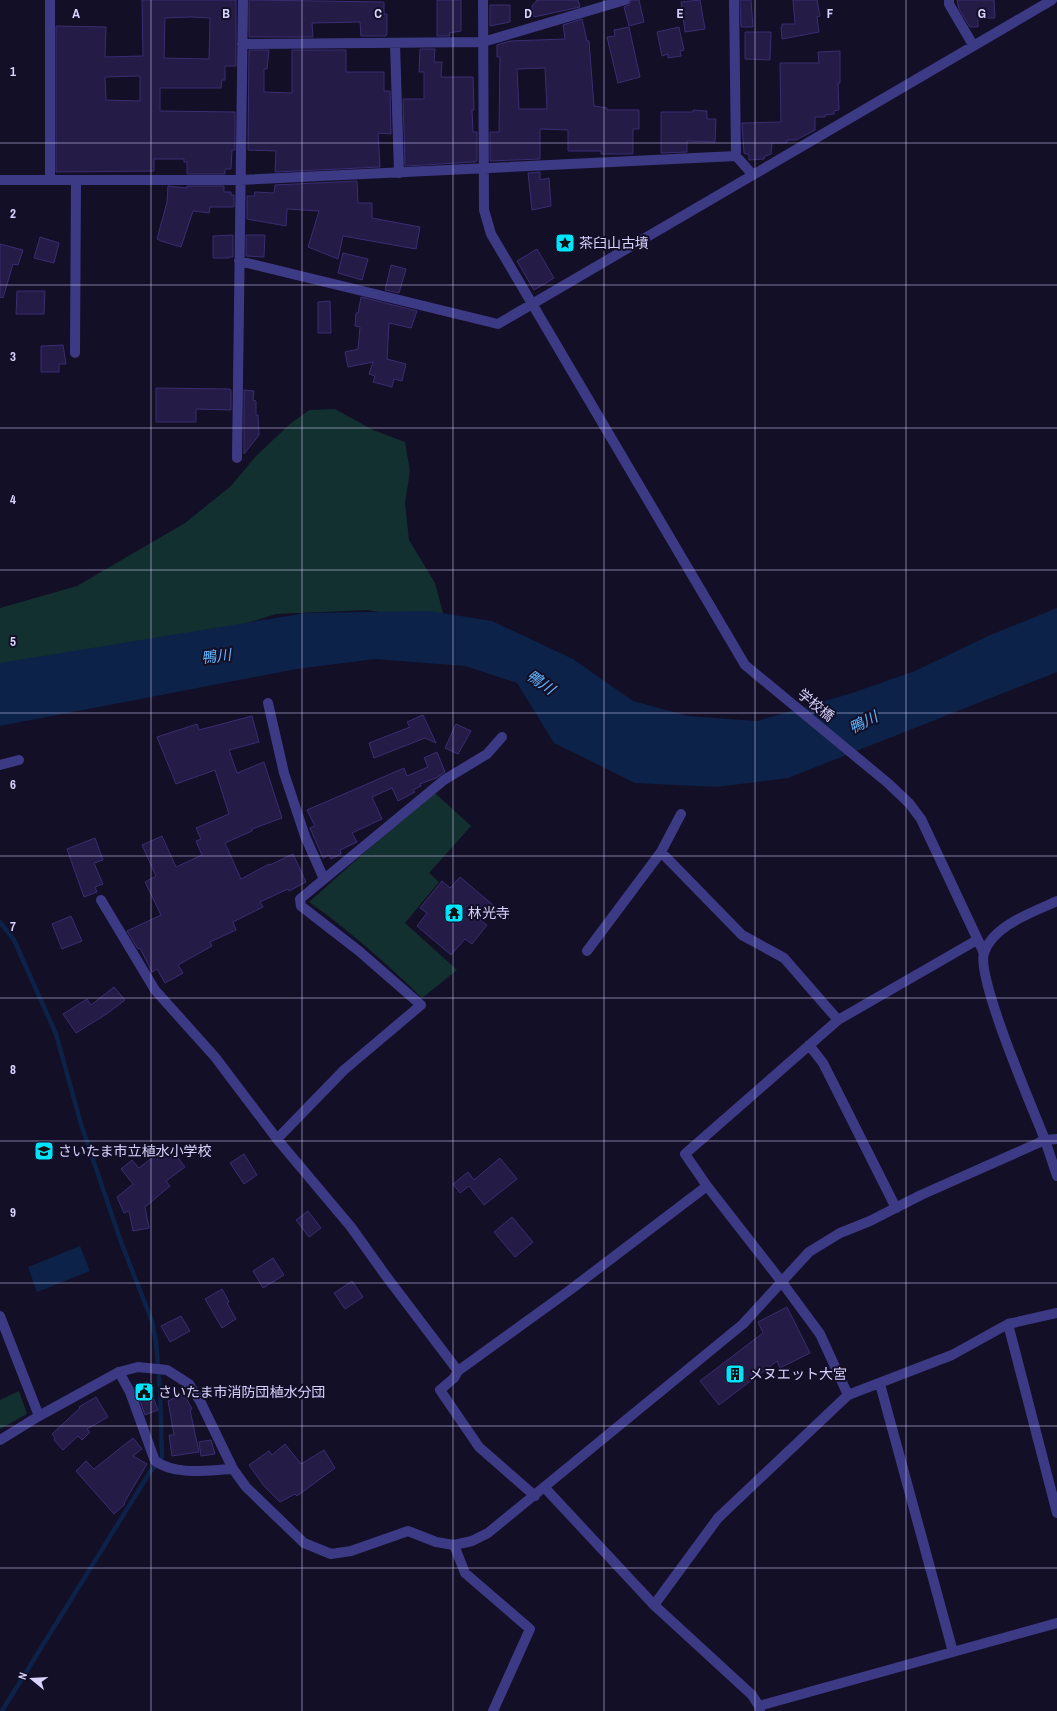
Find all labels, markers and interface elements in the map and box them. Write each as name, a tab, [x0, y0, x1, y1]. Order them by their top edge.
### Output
text: A	[72, 5, 80, 22]
text: B	[222, 5, 230, 22]
text: C	[374, 5, 382, 22]
text: D	[524, 5, 532, 22]
text: E	[676, 5, 684, 22]
text: F	[827, 5, 834, 22]
text: G	[978, 5, 986, 22]
text: 1	[10, 63, 16, 80]
text: 2	[10, 205, 16, 222]
place icon: 茶臼山古墳	[554, 232, 576, 254]
place label: 茶臼山古墳	[579, 234, 649, 252]
text: 3	[10, 348, 16, 365]
text: 4	[10, 491, 16, 508]
text: 5	[10, 633, 16, 650]
water label: 鴨川	[200, 644, 234, 668]
water label: 鴨川	[523, 665, 561, 700]
street label: 学校橋	[794, 685, 838, 725]
water label: 鴨川	[845, 705, 883, 738]
text: 6	[10, 776, 16, 793]
temple icon: 林光寺	[443, 902, 465, 924]
place label: 林光寺	[468, 904, 510, 922]
text: 7	[10, 918, 16, 935]
text: 8	[10, 1061, 16, 1078]
school or university icon: さいたま市立植水小学校	[33, 1140, 55, 1162]
place label: さいたま市立植水小学校	[58, 1142, 212, 1160]
text: 9	[10, 1204, 16, 1221]
building icon: メヌエット大宮	[724, 1363, 746, 1385]
place label: メヌエット大宮	[749, 1365, 847, 1383]
public building icon: さいたま市消防団植水分団	[133, 1381, 155, 1403]
place label: さいたま市消防団植水分団	[158, 1383, 326, 1401]
north arrow	[12, 1659, 52, 1699]
text: N	[15, 1671, 30, 1681]

